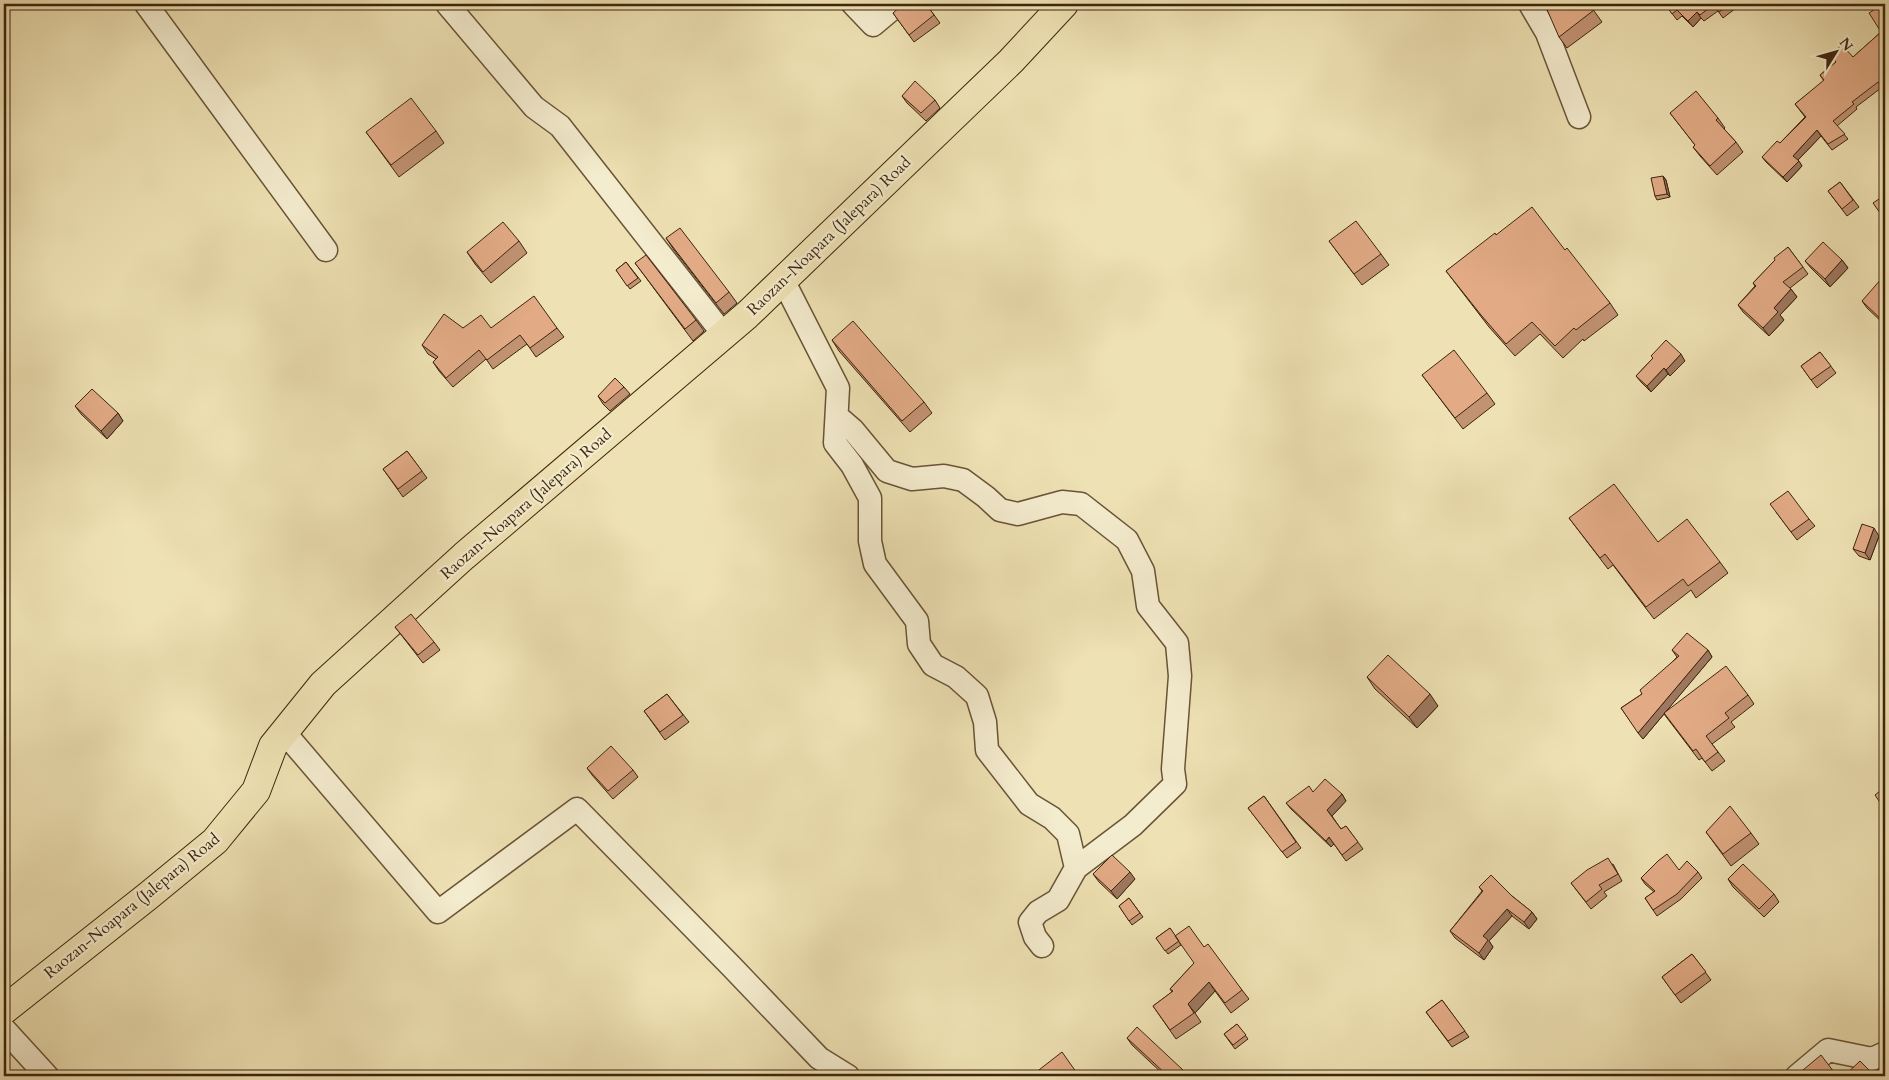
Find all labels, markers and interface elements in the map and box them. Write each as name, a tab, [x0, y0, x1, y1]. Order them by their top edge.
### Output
north arrow	[1812, 28, 1862, 78]
text: N	[1835, 34, 1857, 55]
street label: Raozan-Noapara (Jalepara) Road	[742, 151, 916, 320]
street label: Raozan-Noapara (Jalepara) Road	[436, 423, 617, 584]
street label: Raozan-Noapara (Jalepara) Road	[40, 828, 225, 984]

